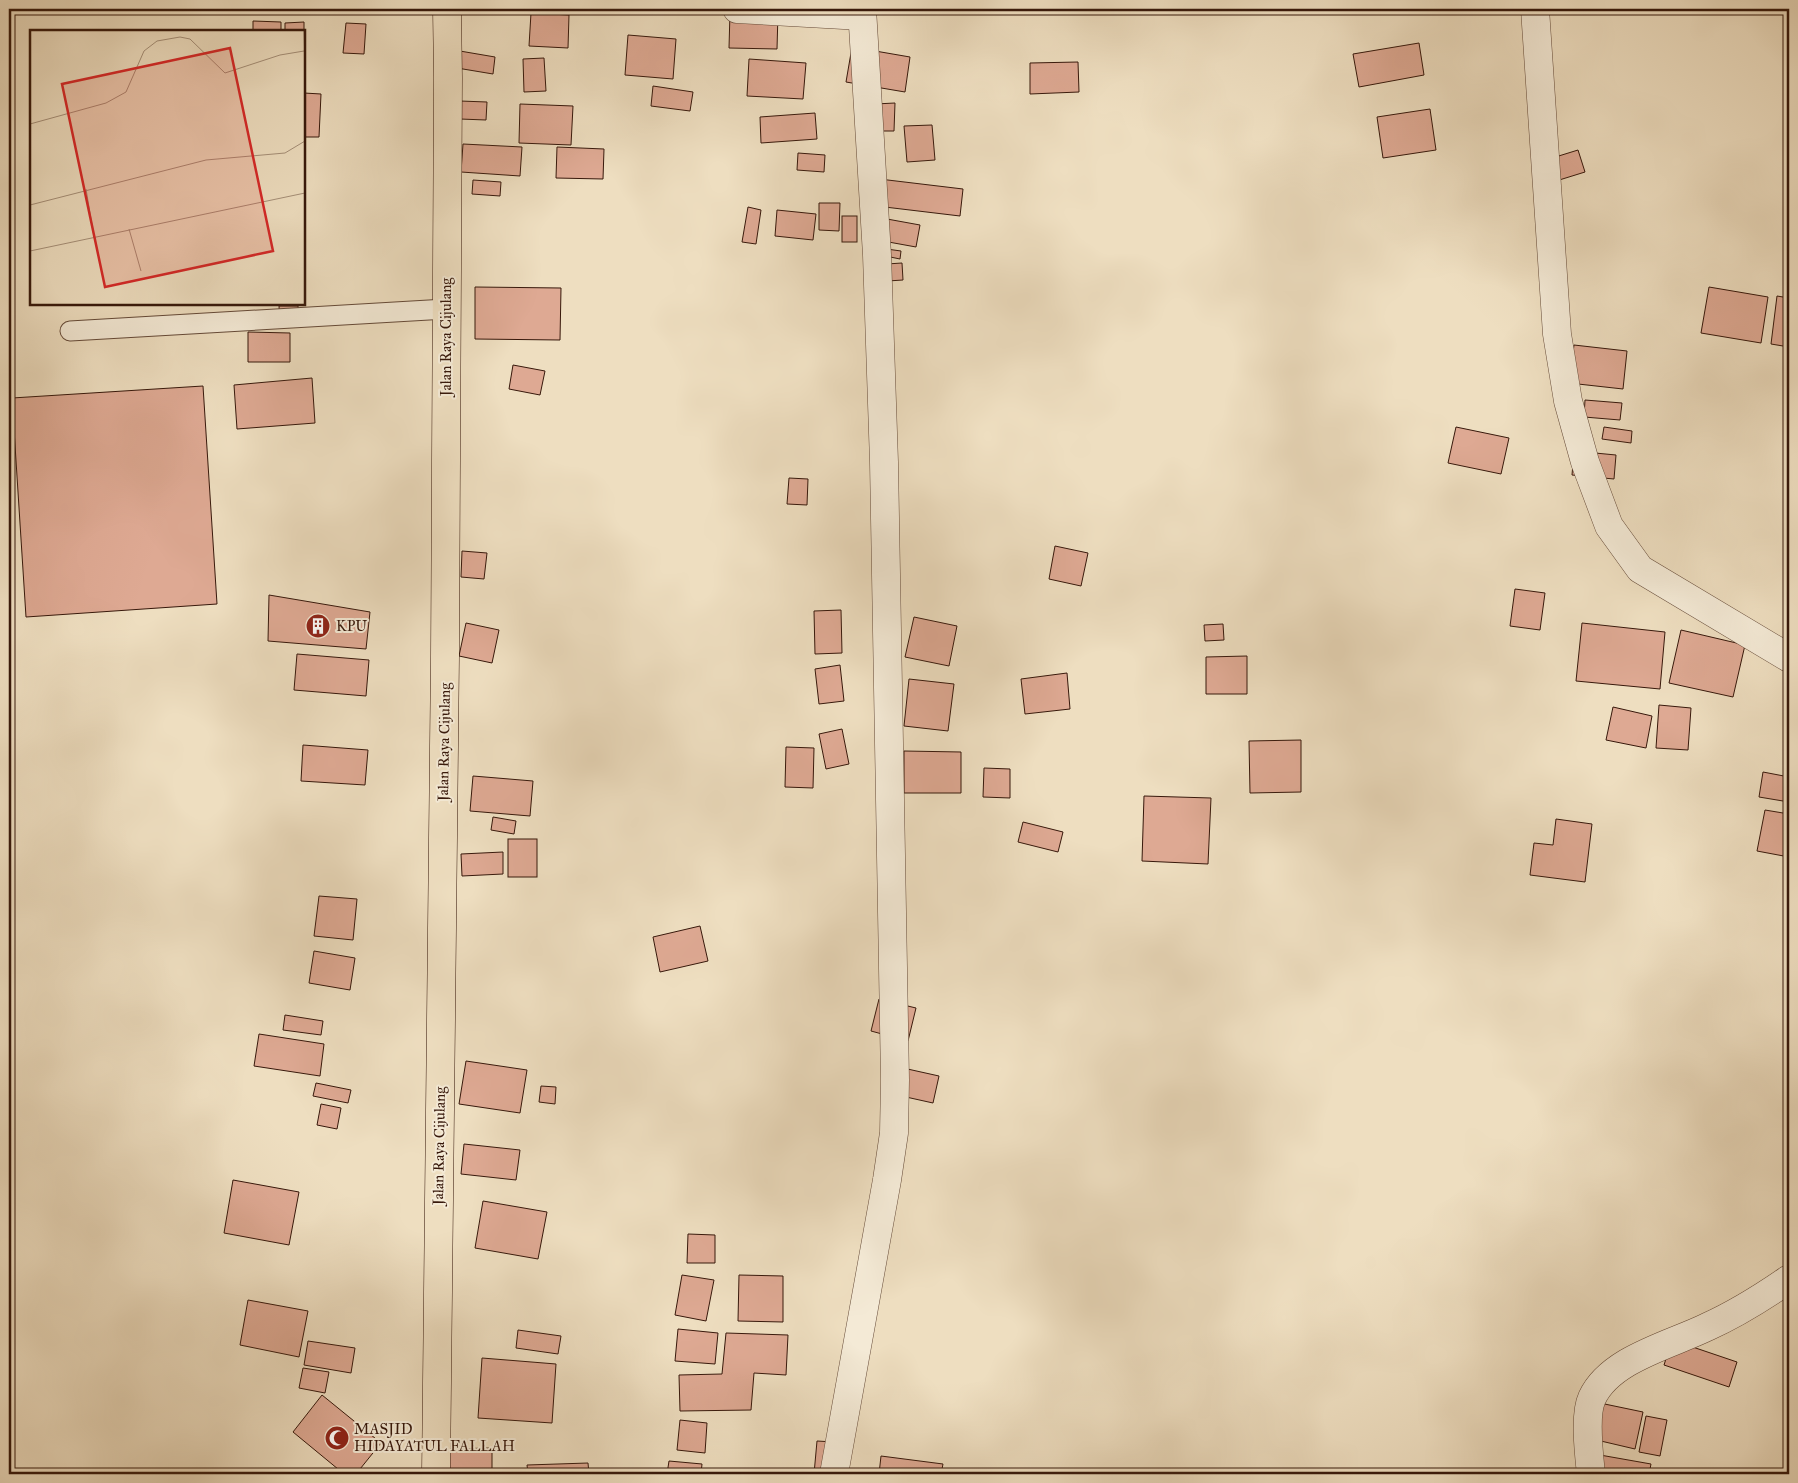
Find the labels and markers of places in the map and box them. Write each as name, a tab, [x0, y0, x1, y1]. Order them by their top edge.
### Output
building icon: KPU	[305, 613, 331, 639]
place label: KPU	[336, 617, 367, 635]
place label: MASJID HIDAYATUL FALLAH	[354, 1420, 515, 1455]
mosque icon: MASJID HIDAYATUL FALLAH	[324, 1425, 350, 1451]

